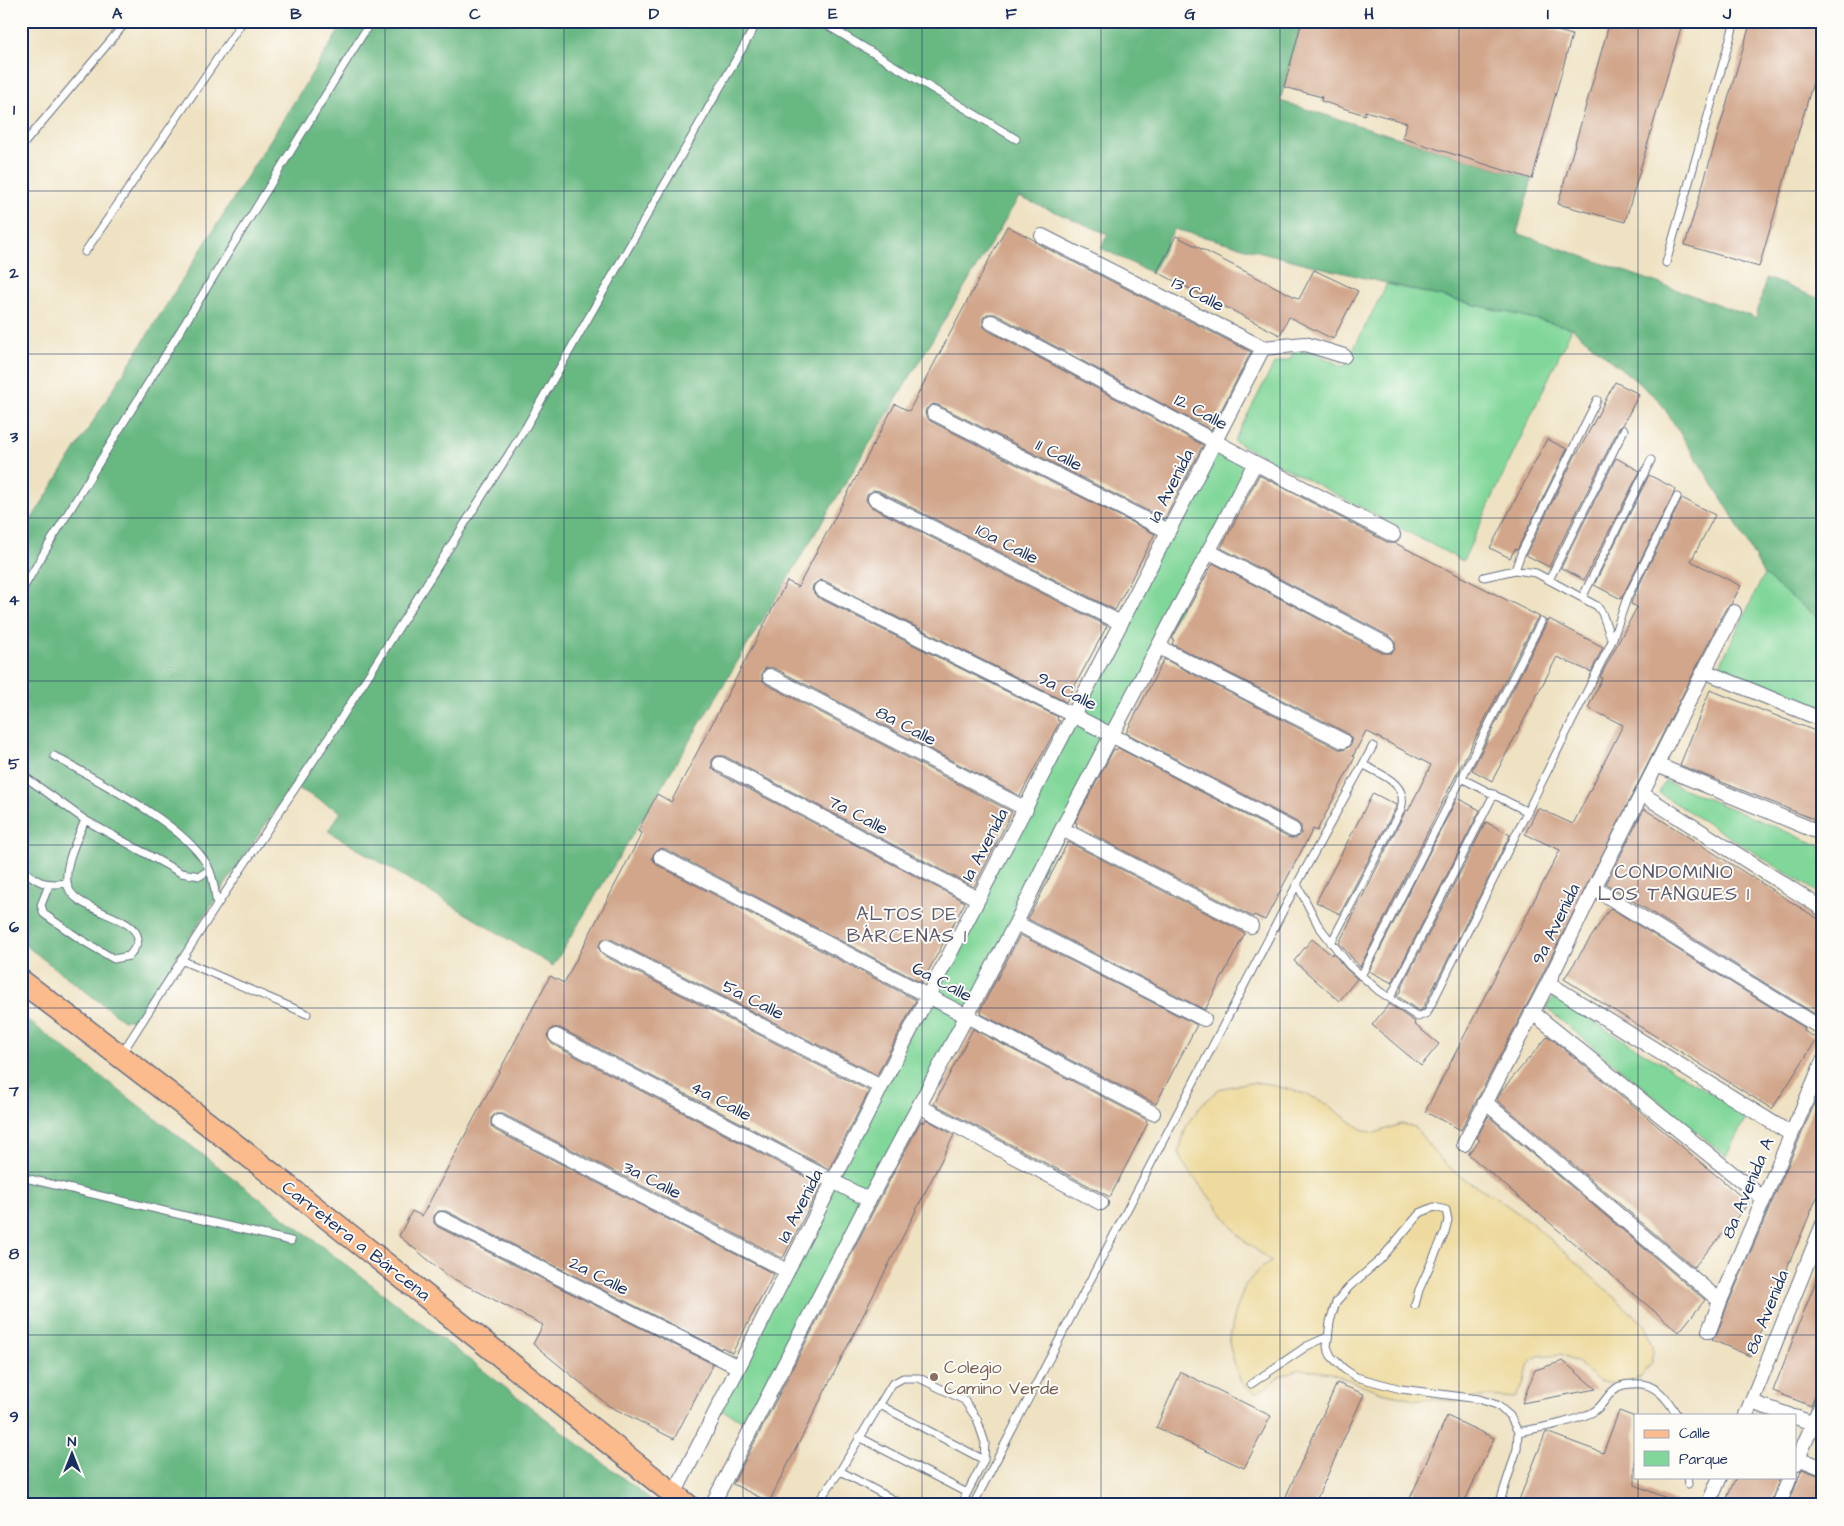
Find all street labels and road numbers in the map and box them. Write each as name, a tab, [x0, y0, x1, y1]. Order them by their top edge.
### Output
street label: 13 Calle	[1167, 270, 1229, 318]
street label: 12 Calle	[1170, 388, 1232, 437]
street label: 11 Calle	[1031, 433, 1087, 477]
street label: 1a Avenida	[1142, 445, 1200, 527]
street label: 10a Calle	[971, 518, 1043, 571]
street label: 9a Calle	[1033, 665, 1101, 717]
street label: 8a Calle	[871, 700, 941, 752]
street label: 7a Calle	[824, 789, 893, 841]
street label: 1a Avenida	[955, 804, 1015, 886]
street label: 9a Avenida	[1526, 879, 1586, 969]
street label: 6a Calle	[907, 956, 977, 1008]
street label: 5a Calle	[718, 974, 788, 1026]
street label: 4a Calle	[686, 1074, 756, 1128]
street label: 8a Avenida A	[1715, 1133, 1781, 1242]
street label: 3a Calle	[618, 1155, 686, 1206]
street label: 1a Avenida	[771, 1165, 829, 1247]
street label: Carretera a Bárcena	[276, 1175, 436, 1307]
street label: 2a Calle	[565, 1250, 633, 1302]
street label: 8a Avenida	[1739, 1266, 1795, 1358]

